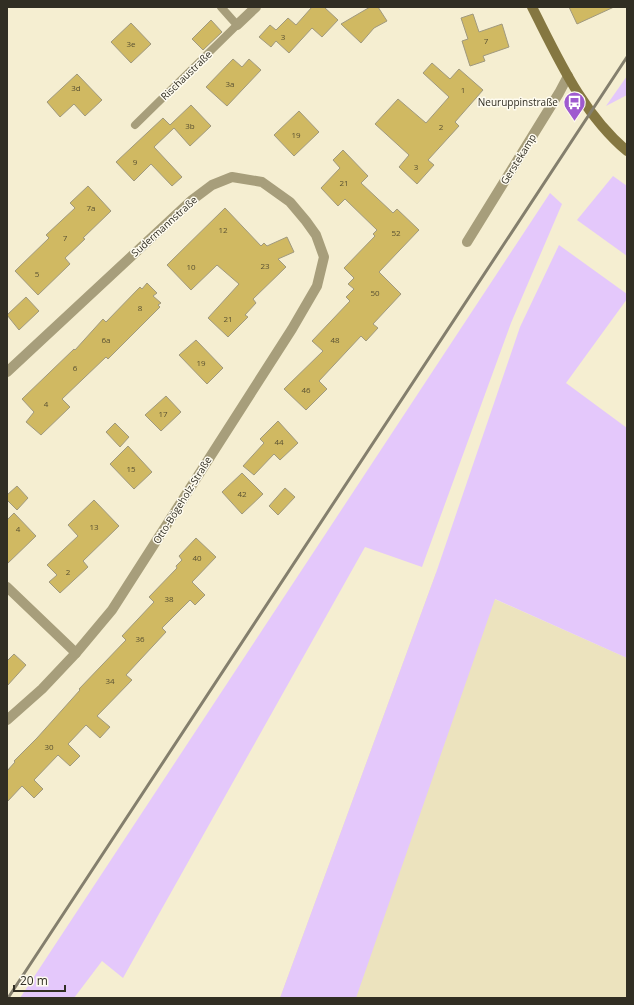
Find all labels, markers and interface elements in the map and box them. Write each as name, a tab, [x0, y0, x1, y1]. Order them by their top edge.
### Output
house number: 3	[281, 31, 286, 42]
house number: 7	[484, 35, 489, 46]
house number: 3e	[126, 38, 136, 49]
street label: Rischaustraße	[157, 47, 215, 103]
house number: 3a	[225, 78, 235, 89]
house number: 3d	[71, 82, 81, 93]
house number: 1	[461, 84, 465, 95]
bus stop icon: Neuruppinstraße	[561, 89, 587, 122]
place label: Neuruppinstraße	[478, 95, 558, 109]
house number: 3b	[185, 120, 195, 131]
house number: 2	[439, 121, 444, 132]
house number: 19	[291, 129, 301, 140]
street label: Gerstekamp	[497, 131, 539, 187]
house number: 9	[133, 156, 138, 167]
house number: 3	[414, 161, 419, 172]
house number: 21	[339, 177, 349, 188]
street label: Sudermannstraße	[128, 192, 200, 259]
house number: 7a	[86, 202, 96, 213]
house number: 12	[218, 224, 228, 235]
house number: 52	[391, 227, 401, 238]
house number: 7	[63, 232, 68, 243]
house number: 23	[260, 260, 270, 271]
house number: 10	[186, 261, 196, 272]
house number: 5	[35, 268, 40, 279]
house number: 50	[370, 287, 380, 298]
house number: 8	[138, 302, 143, 313]
house number: 21	[223, 313, 233, 324]
house number: 6a	[101, 334, 111, 345]
house number: 48	[330, 334, 340, 345]
house number: 19	[196, 357, 206, 368]
house number: 6	[73, 362, 78, 373]
house number: 46	[301, 384, 311, 395]
house number: 4	[44, 398, 49, 409]
house number: 17	[158, 408, 168, 419]
house number: 44	[274, 436, 284, 447]
street label: Otto-Bögeholz-Straße	[149, 453, 215, 546]
house number: 15	[126, 463, 136, 474]
house number: 42	[237, 488, 247, 499]
house number: 13	[89, 521, 99, 532]
house number: 4	[16, 523, 21, 534]
house number: 40	[192, 552, 202, 563]
house number: 2	[66, 566, 71, 577]
house number: 38	[164, 593, 174, 604]
house number: 36	[135, 633, 145, 644]
house number: 34	[105, 675, 115, 686]
house number: 30	[44, 741, 54, 752]
scale bar	[14, 967, 65, 993]
text: 20 m	[20, 972, 48, 989]

